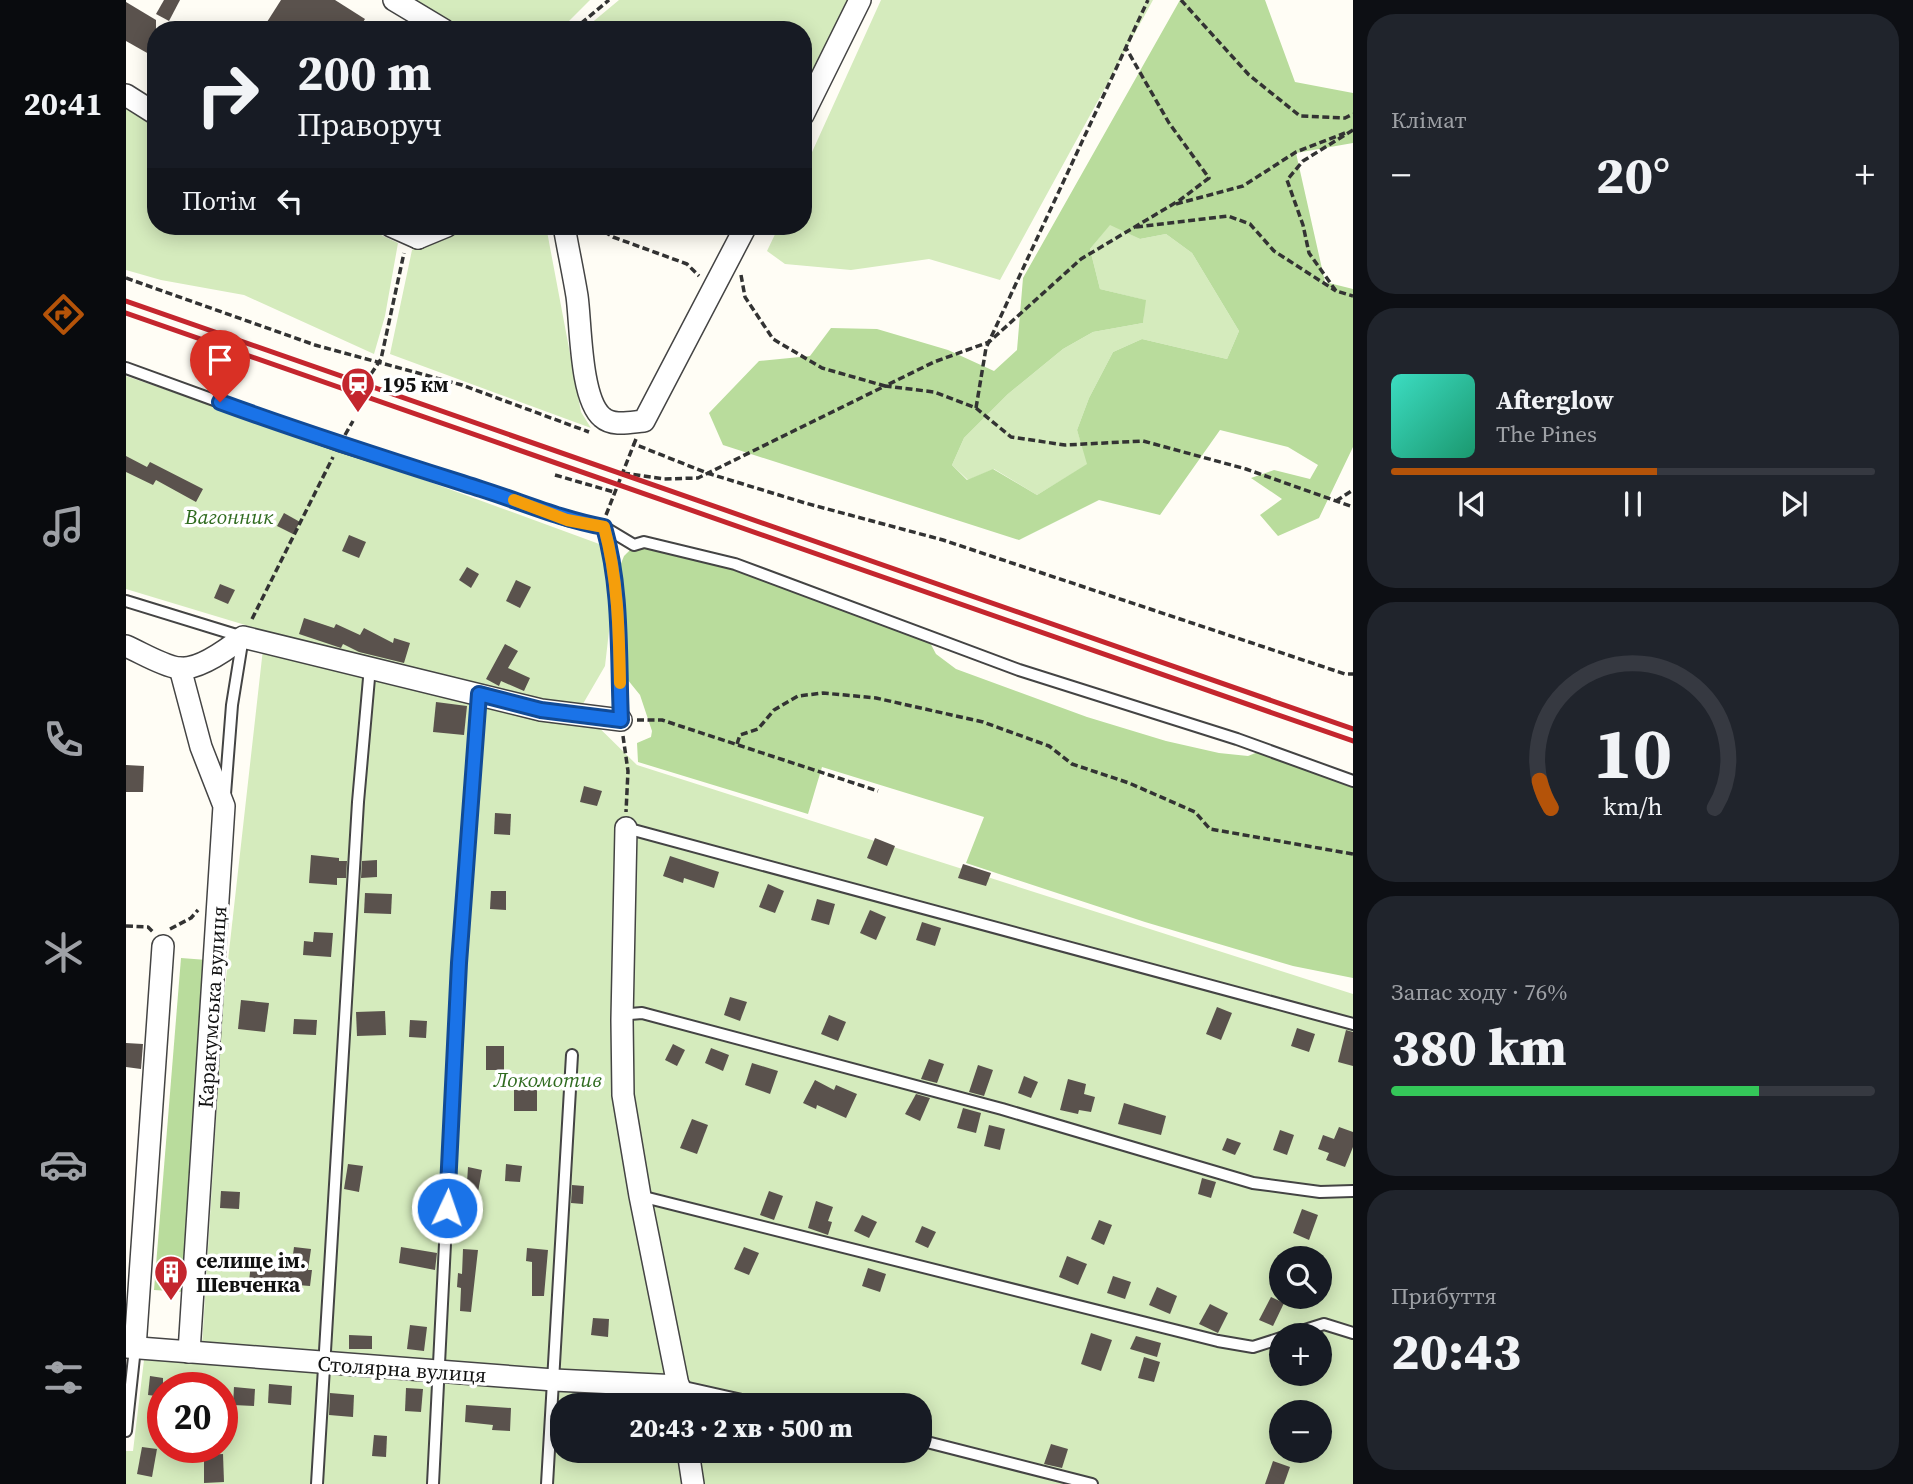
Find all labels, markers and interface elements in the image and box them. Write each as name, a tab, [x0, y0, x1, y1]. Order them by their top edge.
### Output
text: 200 m	[297, 39, 432, 106]
icon: right	[182, 49, 273, 140]
text: 20:41	[24, 82, 102, 126]
text: Праворуч	[297, 103, 442, 147]
text: Клімат	[1391, 104, 1467, 136]
text: 20°	[1596, 139, 1670, 210]
text: −	[1391, 149, 1411, 201]
text: +	[1855, 149, 1875, 201]
icon: left	[271, 182, 309, 220]
text: Потім	[182, 183, 257, 219]
icon: directions	[39, 290, 88, 339]
pin	[190, 330, 250, 402]
icon: arrive	[201, 341, 239, 379]
station icon: 195 км	[339, 365, 377, 414]
place label: 195 км	[382, 370, 449, 399]
text: Afterglow	[1496, 382, 1614, 418]
text: The Pines	[1496, 418, 1597, 450]
icon: previous	[1453, 485, 1491, 523]
icon: pause	[1614, 485, 1652, 523]
icon: next	[1775, 485, 1813, 523]
icon: music	[39, 502, 88, 551]
park label: Вагонник	[184, 502, 274, 531]
text: 10	[1594, 703, 1672, 802]
icon: phone	[39, 715, 88, 764]
text: km/h	[1603, 789, 1663, 823]
street label: Каракумська вулиця	[190, 905, 234, 1109]
icon: climate	[39, 928, 88, 977]
text: Запас ходу · 76%	[1391, 976, 1567, 1008]
text: 380 km	[1391, 1011, 1567, 1082]
park label: Локомотив	[493, 1065, 602, 1094]
icon: car	[39, 1140, 88, 1189]
position arrow	[410, 1171, 484, 1245]
place label: селище ім. Шевченка	[196, 1246, 306, 1299]
map controls	[1269, 1246, 1332, 1463]
button: search	[1269, 1246, 1332, 1309]
building icon: селище ім. Шевченка	[152, 1253, 190, 1302]
text: Прибуття	[1391, 1280, 1497, 1312]
text: 20:43	[1391, 1315, 1521, 1386]
button: +	[1269, 1323, 1332, 1386]
street label: Столярна вулиця	[317, 1349, 487, 1389]
icon: filters	[39, 1353, 88, 1402]
speed limit sign: 20	[147, 1372, 238, 1463]
button: −	[1269, 1400, 1332, 1463]
text: 20:43 · 2 хв · 500 m	[629, 1410, 853, 1446]

